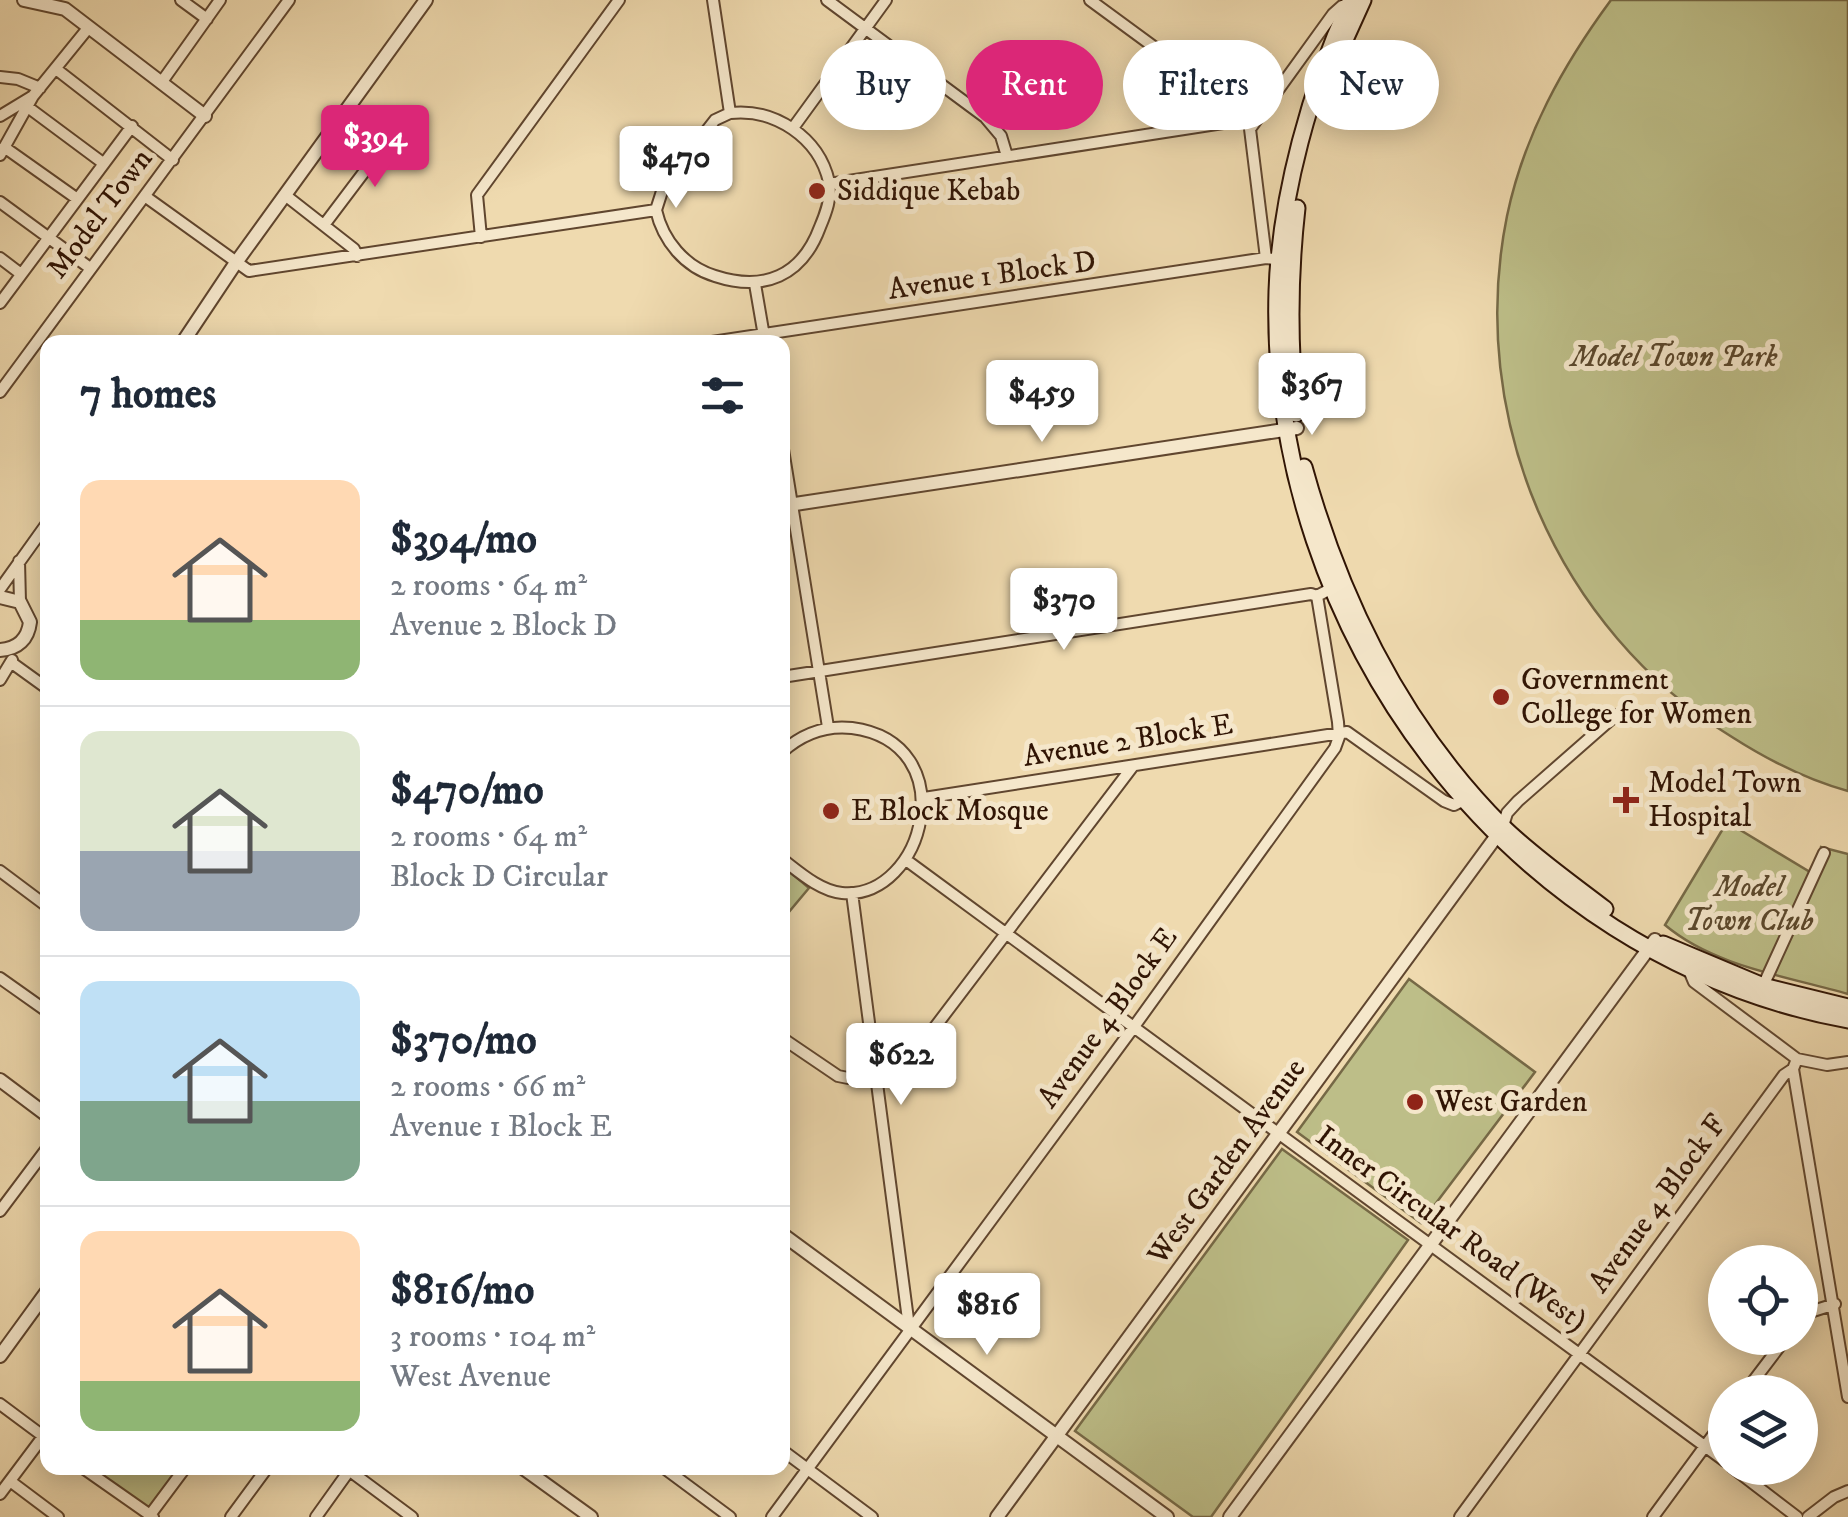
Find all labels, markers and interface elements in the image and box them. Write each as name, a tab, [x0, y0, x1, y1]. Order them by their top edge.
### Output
chip: Buy	[820, 40, 946, 130]
chip: Rent	[966, 40, 1103, 130]
chip: Filters	[1123, 40, 1284, 130]
chip: New	[1304, 40, 1439, 130]
pin: $394	[316, 105, 434, 190]
text: $394	[343, 117, 407, 157]
pin: $470	[617, 126, 735, 211]
text: $470	[642, 138, 710, 178]
street label: Model Town	[39, 141, 161, 286]
place label: Siddique Kebab	[837, 173, 1020, 210]
marker: Siddique Kebab	[806, 180, 828, 202]
street label: Avenue 1 Block D	[886, 243, 1098, 309]
park label: Model Town Park	[1569, 339, 1778, 376]
pin: $367	[1253, 353, 1371, 438]
pin: $459	[983, 360, 1101, 445]
text: $367	[1281, 365, 1343, 405]
icon: filters	[695, 368, 750, 423]
text: 7 homes	[80, 369, 216, 421]
text: $459	[1008, 372, 1076, 412]
text: $394/mo	[390, 514, 537, 566]
icon: home	[160, 520, 280, 640]
text: 2 rooms · 64 m²	[390, 566, 587, 606]
pin: $370	[1005, 568, 1123, 653]
text: $370	[1032, 580, 1096, 620]
text: Avenue 2 Block D	[390, 606, 617, 646]
place label: Government College for Women	[1521, 662, 1752, 733]
marker: Government College for Women	[1490, 686, 1512, 708]
street label: Avenue 2 Block E	[1020, 706, 1236, 776]
text: $470/mo	[390, 765, 544, 817]
place label: Model Town Hospital	[1648, 765, 1802, 836]
icon: home	[160, 771, 280, 891]
marker: Model Town Hospital	[1613, 787, 1639, 813]
place label: E Block Mosque	[851, 793, 1049, 830]
marker: E Block Mosque	[820, 800, 842, 822]
text: 2 rooms · 64 m²	[390, 817, 587, 857]
text: Block D Circular	[390, 857, 608, 897]
park label: Model Town Club	[1685, 869, 1814, 940]
street label: Avenue 4 Block E	[1030, 920, 1186, 1116]
text: $370/mo	[390, 1015, 537, 1067]
icon: home	[160, 1021, 280, 1141]
pin: $622	[842, 1023, 960, 1108]
text: $622	[868, 1035, 934, 1075]
street label: West Garden Avenue	[1139, 1052, 1314, 1273]
text: 2 rooms · 66 m²	[390, 1067, 585, 1107]
place label: West Garden	[1434, 1084, 1588, 1121]
marker: West Garden	[1404, 1091, 1426, 1113]
text: Avenue 1 Block E	[390, 1107, 612, 1147]
street label: Avenue 4 Block F	[1581, 1108, 1735, 1300]
street label: Inner Circular Road (West)	[1308, 1118, 1594, 1340]
map controls	[1708, 1245, 1818, 1485]
button: locate	[1708, 1245, 1818, 1355]
text: $816/mo	[390, 1265, 534, 1317]
icon: home	[160, 1271, 280, 1391]
pin: $816	[928, 1273, 1046, 1358]
text: $816	[956, 1285, 1018, 1325]
text: 3 rooms · 104 m²	[390, 1317, 595, 1357]
text: West Avenue	[390, 1357, 551, 1397]
button: layers	[1708, 1375, 1818, 1485]

